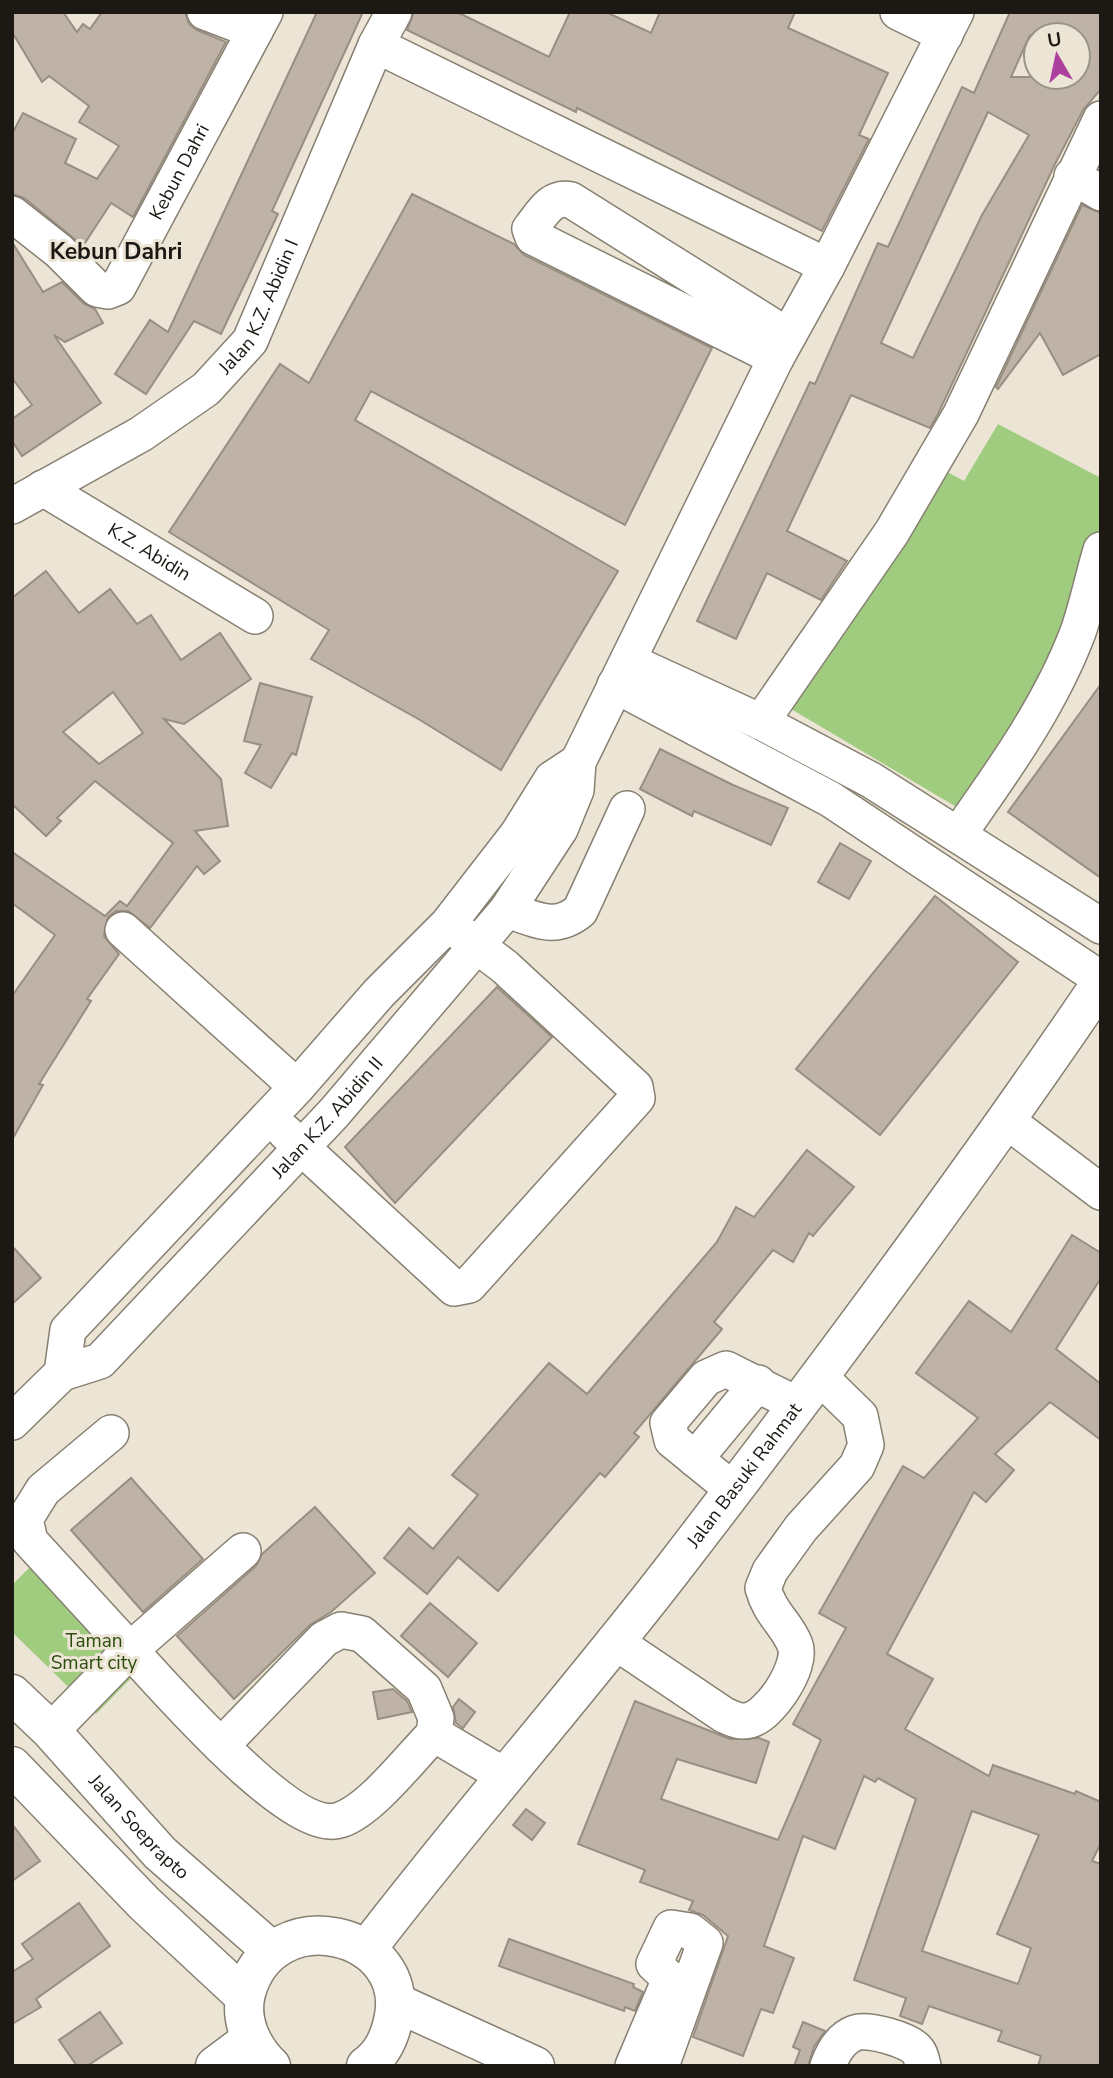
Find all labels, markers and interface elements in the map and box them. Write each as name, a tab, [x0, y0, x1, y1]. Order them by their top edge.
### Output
north arrow	[1022, 21, 1092, 91]
text: U	[1046, 26, 1063, 54]
street label: Kebun Dahri	[143, 119, 216, 225]
street label: Jalan K.Z. Abidin I	[212, 235, 305, 381]
district label: Kebun Dahri	[50, 236, 182, 267]
street label: K.Z. Abidin	[103, 517, 196, 587]
street label: Jalan K.Z. Abidin II	[265, 1051, 389, 1185]
street label: Jalan Basuki Rahmat	[680, 1397, 808, 1554]
park label: Taman Smart city	[51, 1628, 138, 1676]
street label: Jalan Soeprapto	[82, 1768, 195, 1886]

